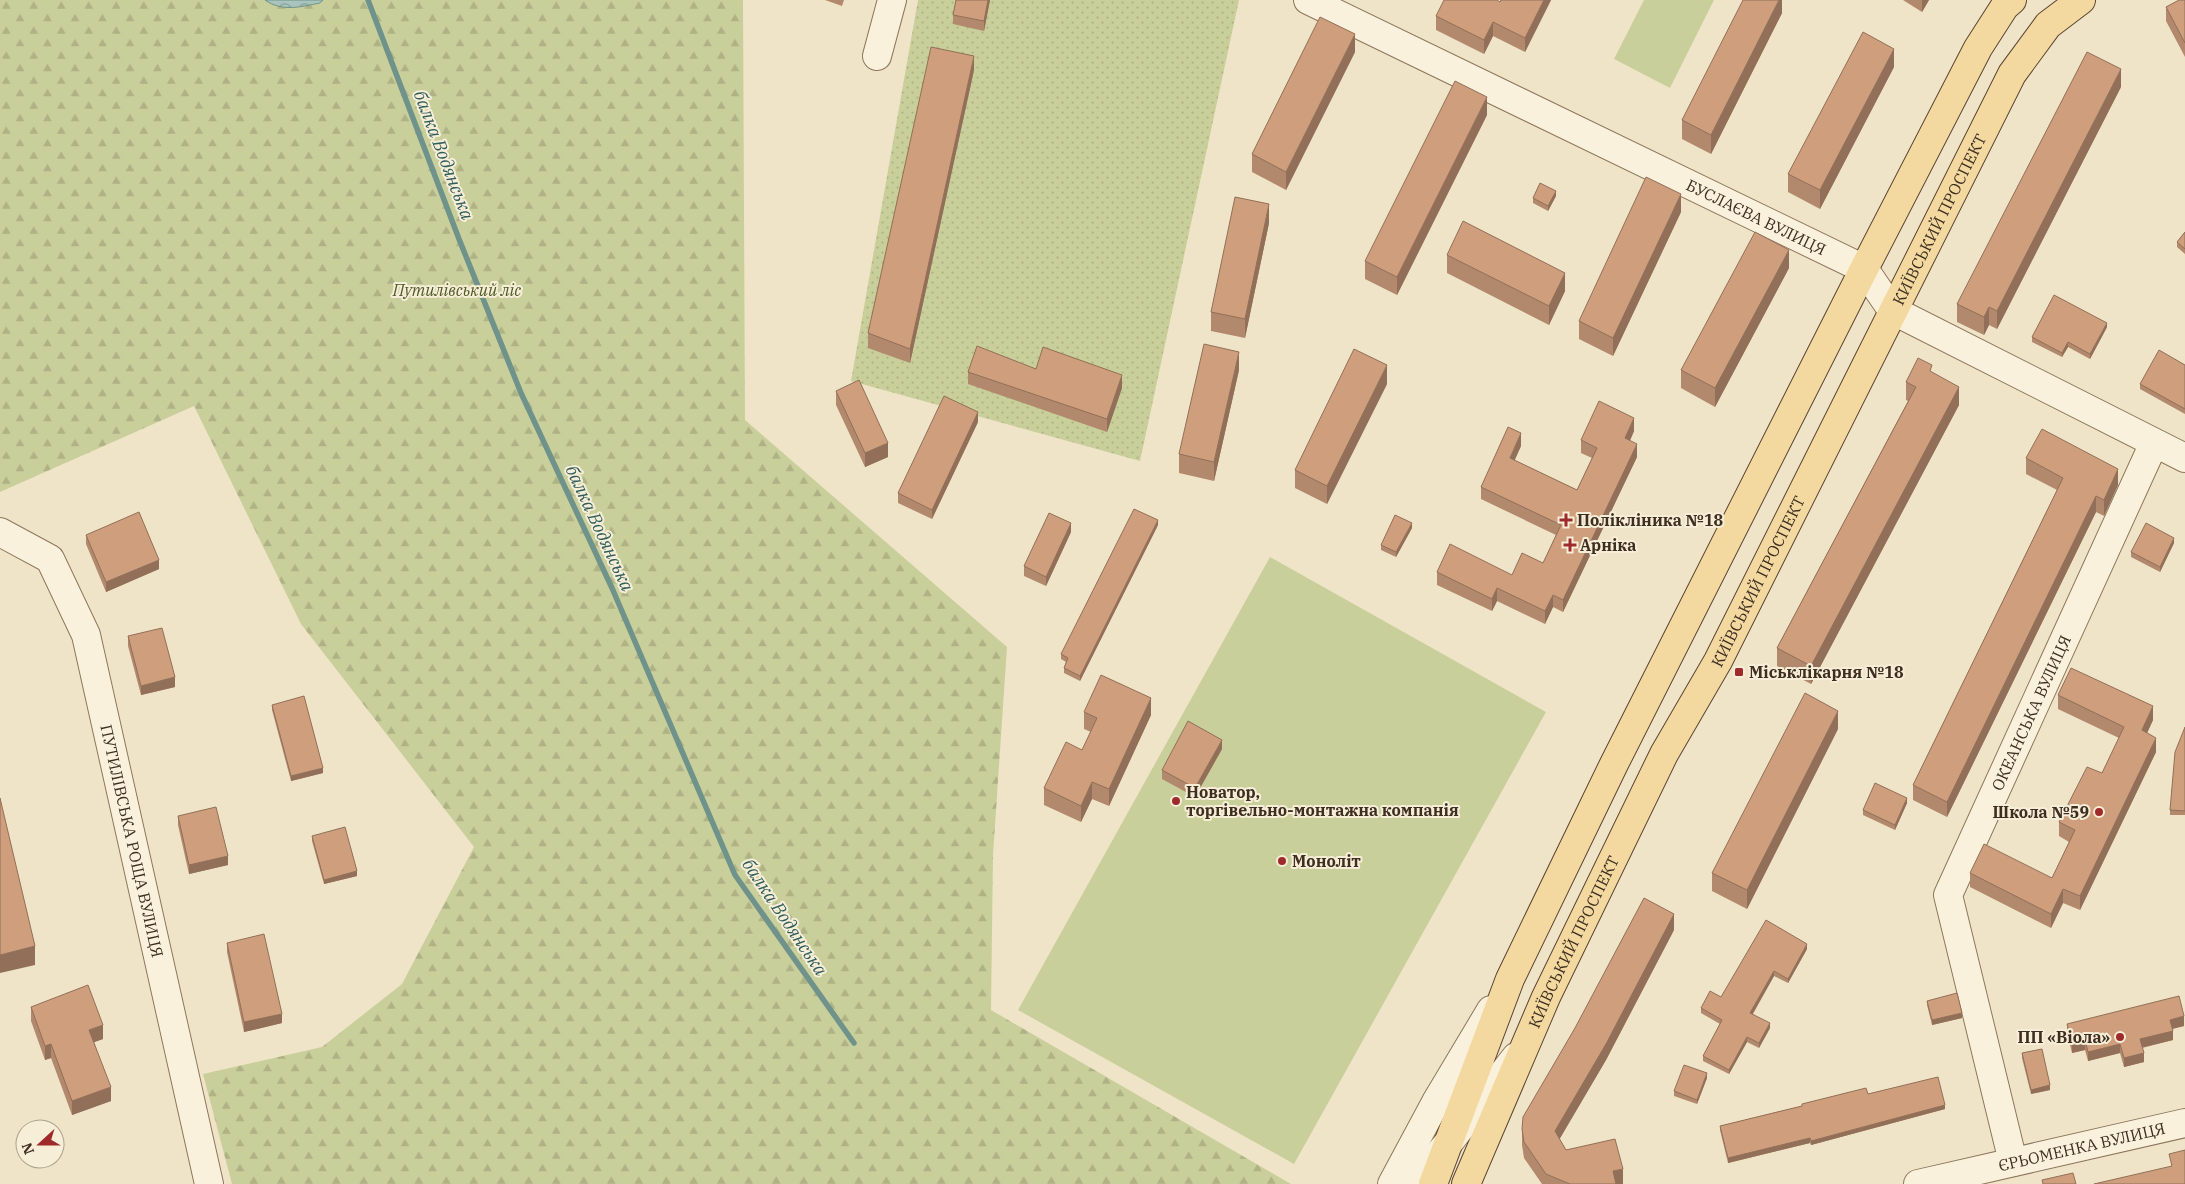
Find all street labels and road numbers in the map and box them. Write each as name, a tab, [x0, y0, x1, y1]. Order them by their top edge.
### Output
street label: КИЇВСЬКИЙ ПРОСПЕКТ	[1888, 130, 1990, 308]
street label: БУСЛАЄВА ВУЛИЦЯ	[1683, 175, 1829, 259]
street label: КИЇВСЬКИЙ ПРОСПЕКТ	[1707, 493, 1809, 670]
street label: ОКЕАНСЬКА ВУЛИЦЯ	[1987, 632, 2075, 794]
street label: ПУТИЛІВСЬКА РОЩА ВУЛИЦЯ	[96, 723, 168, 959]
street label: КИЇВСЬКИЙ ПРОСПЕКТ	[1524, 852, 1623, 1031]
street label: ЄРЬОМЕНКА ВУЛИЦЯ	[1996, 1118, 2167, 1175]

